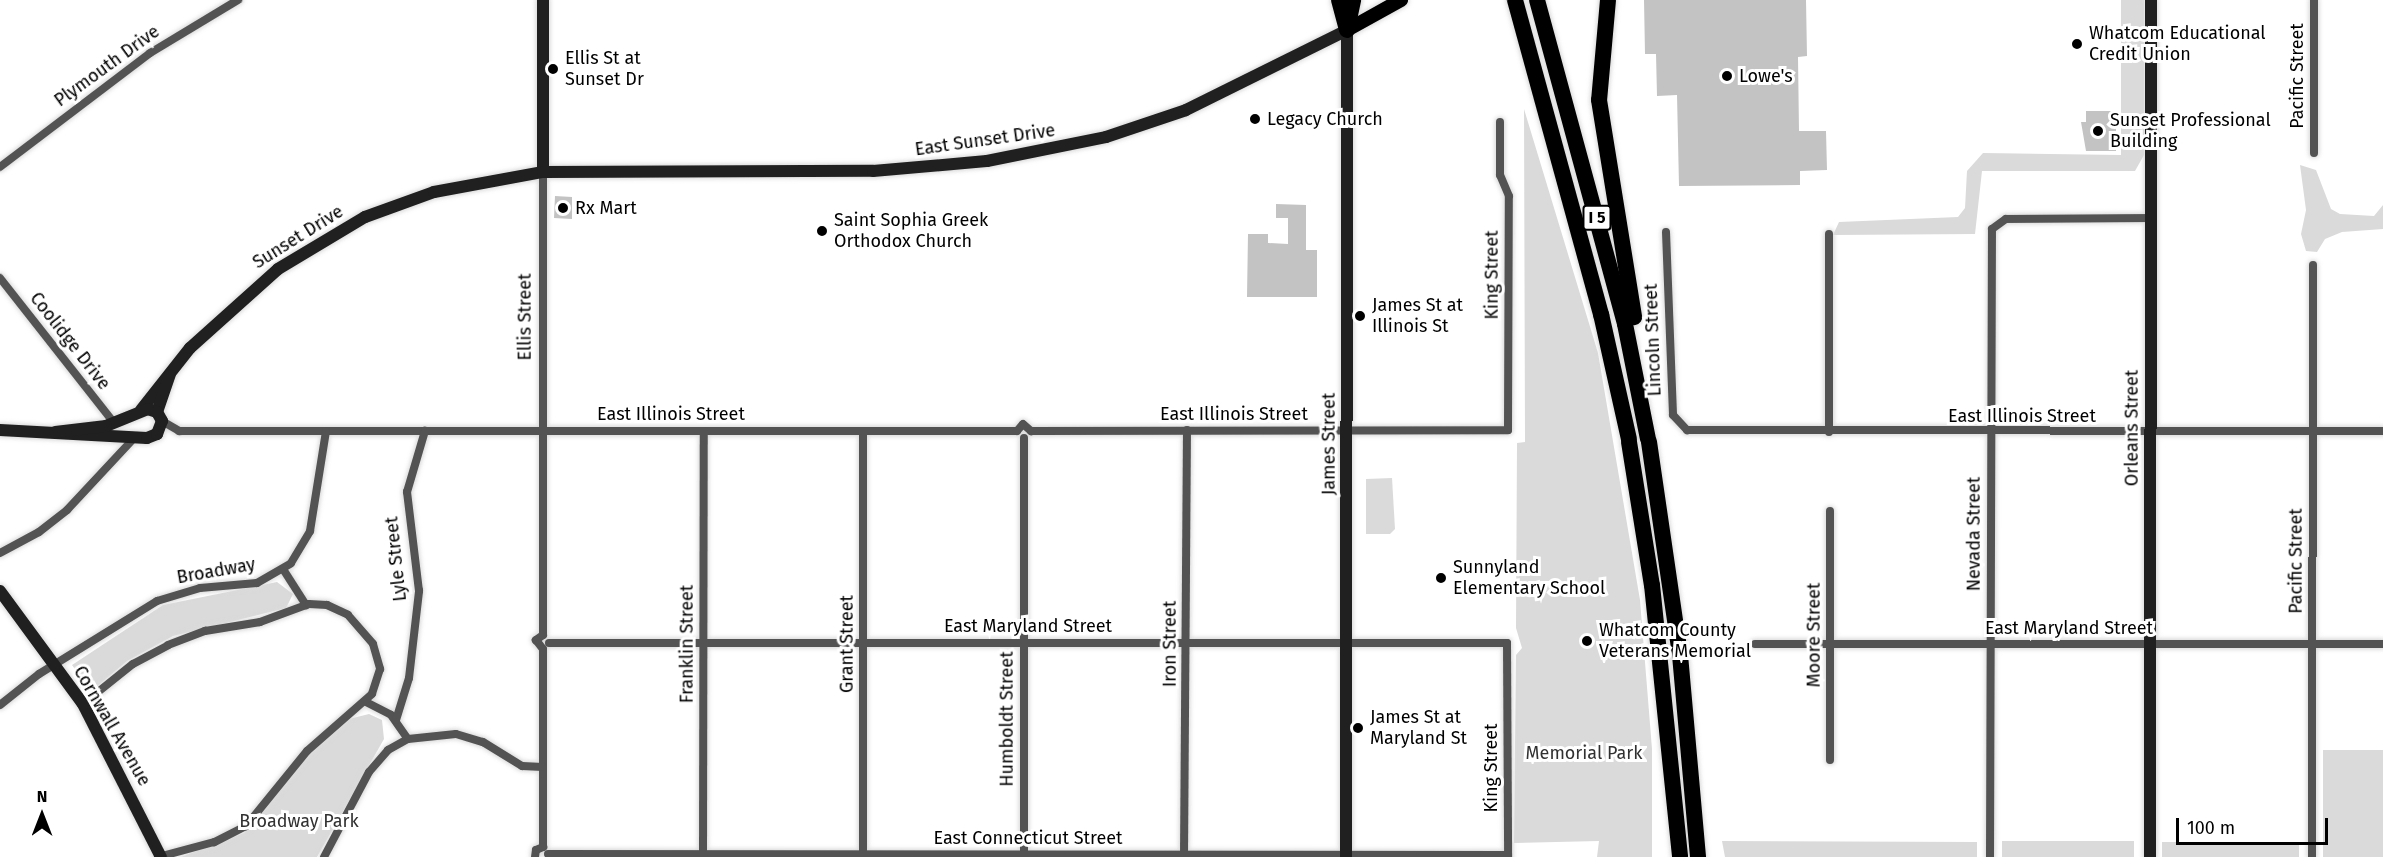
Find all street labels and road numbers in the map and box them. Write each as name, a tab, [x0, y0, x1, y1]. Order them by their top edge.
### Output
street label: Plymouth Drive	[50, 21, 164, 111]
street label: Pacific Street	[2286, 23, 2308, 129]
street label: East Sunset Drive	[914, 119, 1056, 161]
street label: Sunset Drive	[249, 201, 347, 273]
road number: I 5	[1582, 205, 1612, 231]
street label: King Street	[1481, 230, 1503, 320]
street label: Ellis Street	[514, 273, 536, 361]
street label: Lincoln Street	[1640, 283, 1666, 397]
street label: Coolidge Drive	[25, 288, 115, 394]
street label: Orleans Street	[2121, 370, 2143, 486]
street label: James Street	[1318, 393, 1340, 495]
street label: East Illinois Street	[597, 403, 745, 425]
street label: East Illinois Street	[1160, 403, 1308, 425]
street label: East Illinois Street	[1948, 405, 2096, 427]
street label: Nevada Street	[1963, 477, 1985, 591]
street label: Pacific Street	[2285, 508, 2307, 614]
street label: Lyle Street	[381, 516, 411, 602]
street label: Broadway	[175, 553, 257, 589]
street label: Moore Street	[1803, 583, 1825, 687]
street label: Franklin Street	[676, 585, 698, 703]
street label: Grant Street	[836, 595, 858, 693]
street label: Iron Street	[1159, 601, 1181, 687]
street label: East Maryland Street	[944, 615, 1112, 637]
street label: East Maryland Street	[1985, 617, 2153, 639]
street label: Humboldt Street	[996, 651, 1018, 787]
street label: Cornwall Avenue	[69, 662, 155, 790]
street label: King Street	[1480, 723, 1502, 813]
street label: East Connecticut Street	[933, 827, 1123, 849]

